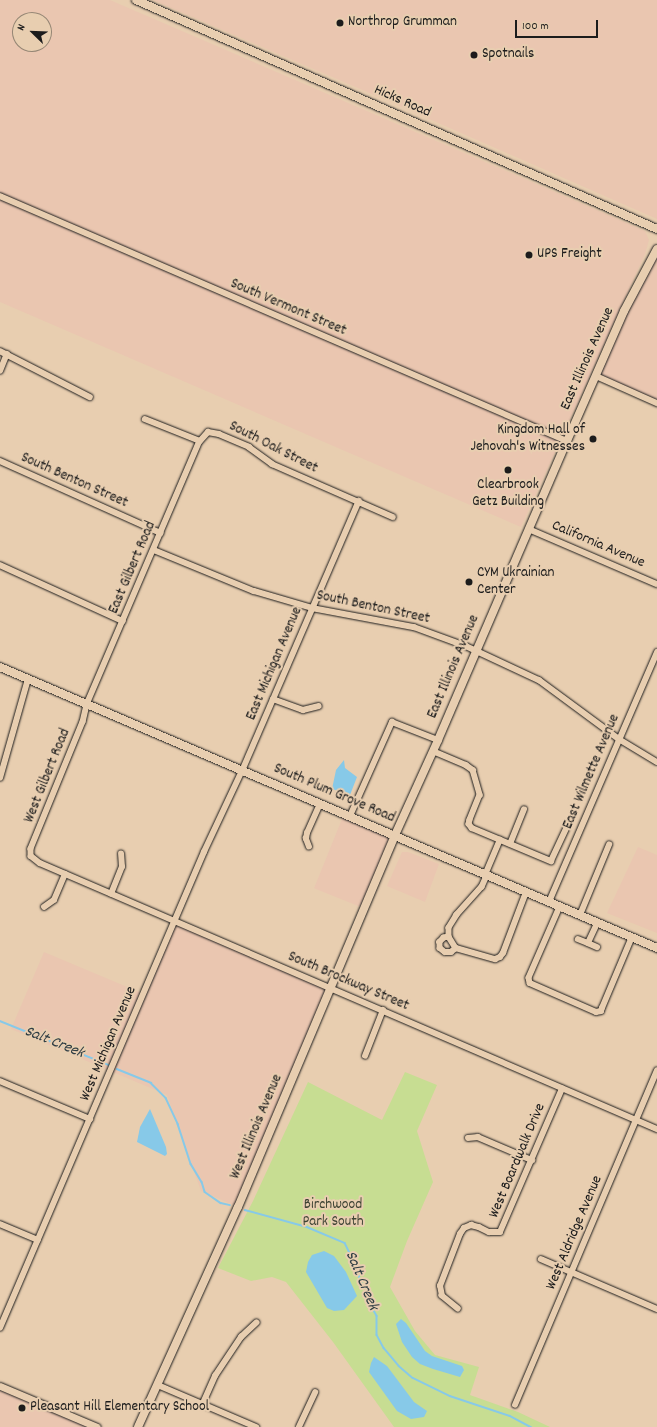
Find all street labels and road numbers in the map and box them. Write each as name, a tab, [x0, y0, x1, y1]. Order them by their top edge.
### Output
street label: Hicks Road	[371, 81, 433, 123]
street label: South Vermont Street	[227, 275, 349, 341]
street label: East Illinois Avenue	[557, 305, 619, 413]
street label: South Oak Street	[226, 418, 320, 478]
street label: South Benton Street	[18, 449, 130, 513]
street label: California Avenue	[549, 517, 647, 573]
street label: East Gilbert Road	[105, 519, 161, 617]
street label: South Benton Street	[315, 587, 431, 629]
street label: East Michigan Avenue	[243, 605, 307, 723]
street label: East Illinois Avenue	[424, 612, 484, 722]
street label: East Wilmette Avenue	[560, 712, 624, 832]
street label: West Gilbert Road	[21, 726, 75, 826]
street label: South Plum Grove Road	[270, 760, 398, 828]
street label: South Brockway Street	[285, 948, 411, 1016]
street label: West Michigan Avenue	[77, 984, 141, 1104]
street label: West Illinois Avenue	[227, 1072, 287, 1182]
street label: West Boardwalk Drive	[486, 1101, 550, 1221]
street label: West Aldridge Avenue	[543, 1173, 607, 1293]

